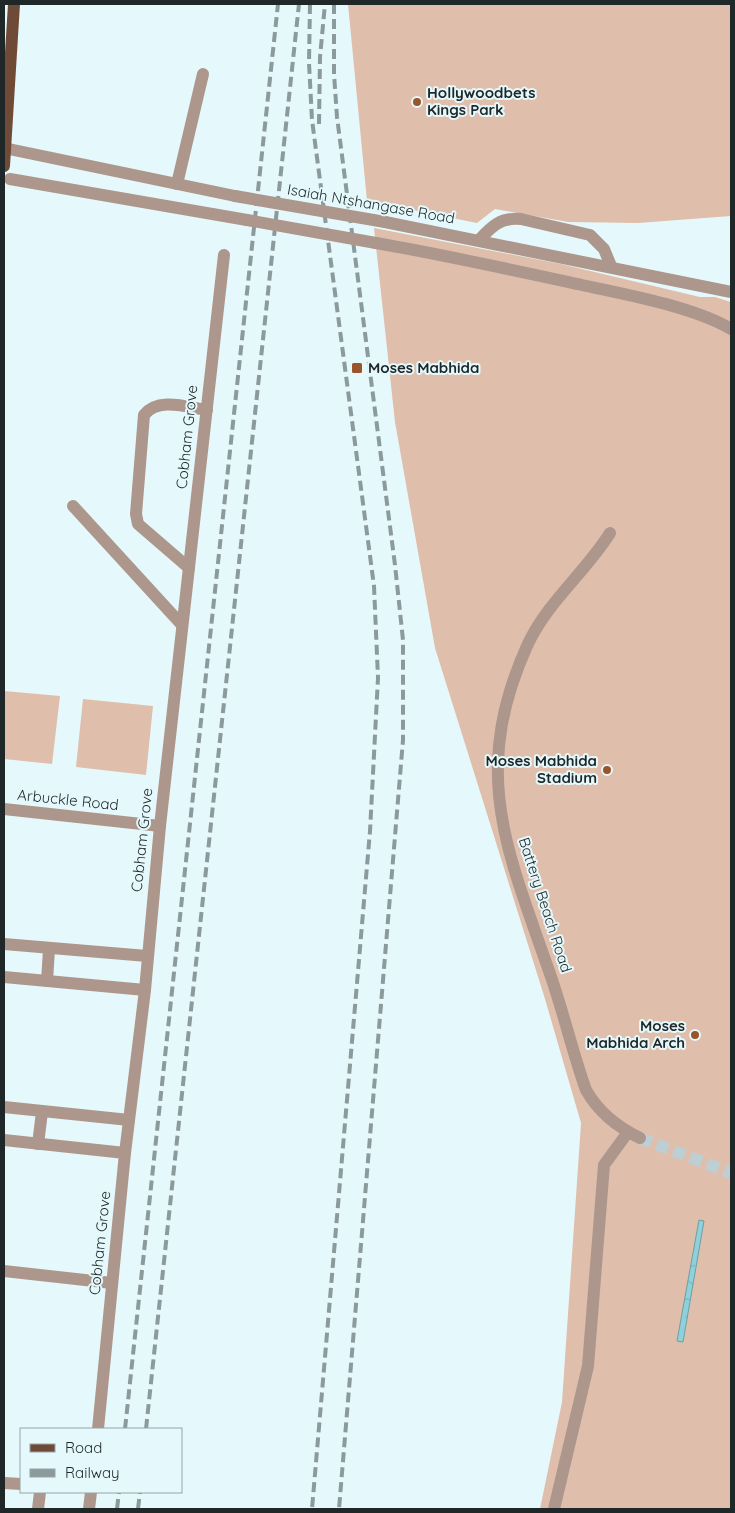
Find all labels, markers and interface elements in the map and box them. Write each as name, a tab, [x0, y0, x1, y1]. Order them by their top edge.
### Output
place label: Hollywoodbets Kings Park	[427, 83, 535, 119]
marker: Hollywoodbets Kings Park	[411, 96, 423, 108]
street label: Isaiah Ntshangase Road	[286, 179, 456, 228]
place label: Moses Mabhida	[368, 358, 479, 377]
marker: Moses Mabhida	[350, 361, 364, 375]
street label: Cobham Grove	[172, 384, 201, 490]
place label: Moses Mabhida Stadium	[486, 751, 597, 787]
marker: Moses Mabhida Stadium	[601, 764, 613, 776]
street label: Arbuckle Road	[16, 785, 120, 814]
street label: Cobham Grove	[127, 787, 156, 893]
street label: Battery Beach Road	[515, 835, 576, 975]
place label: Moses Mabhida Arch	[586, 1016, 685, 1052]
marker: Moses Mabhida Arch	[689, 1029, 701, 1041]
street label: Cobham Grove	[85, 1190, 114, 1296]
legend	[20, 1428, 182, 1493]
text: Road	[65, 1438, 102, 1457]
text: Railway	[65, 1463, 120, 1482]

